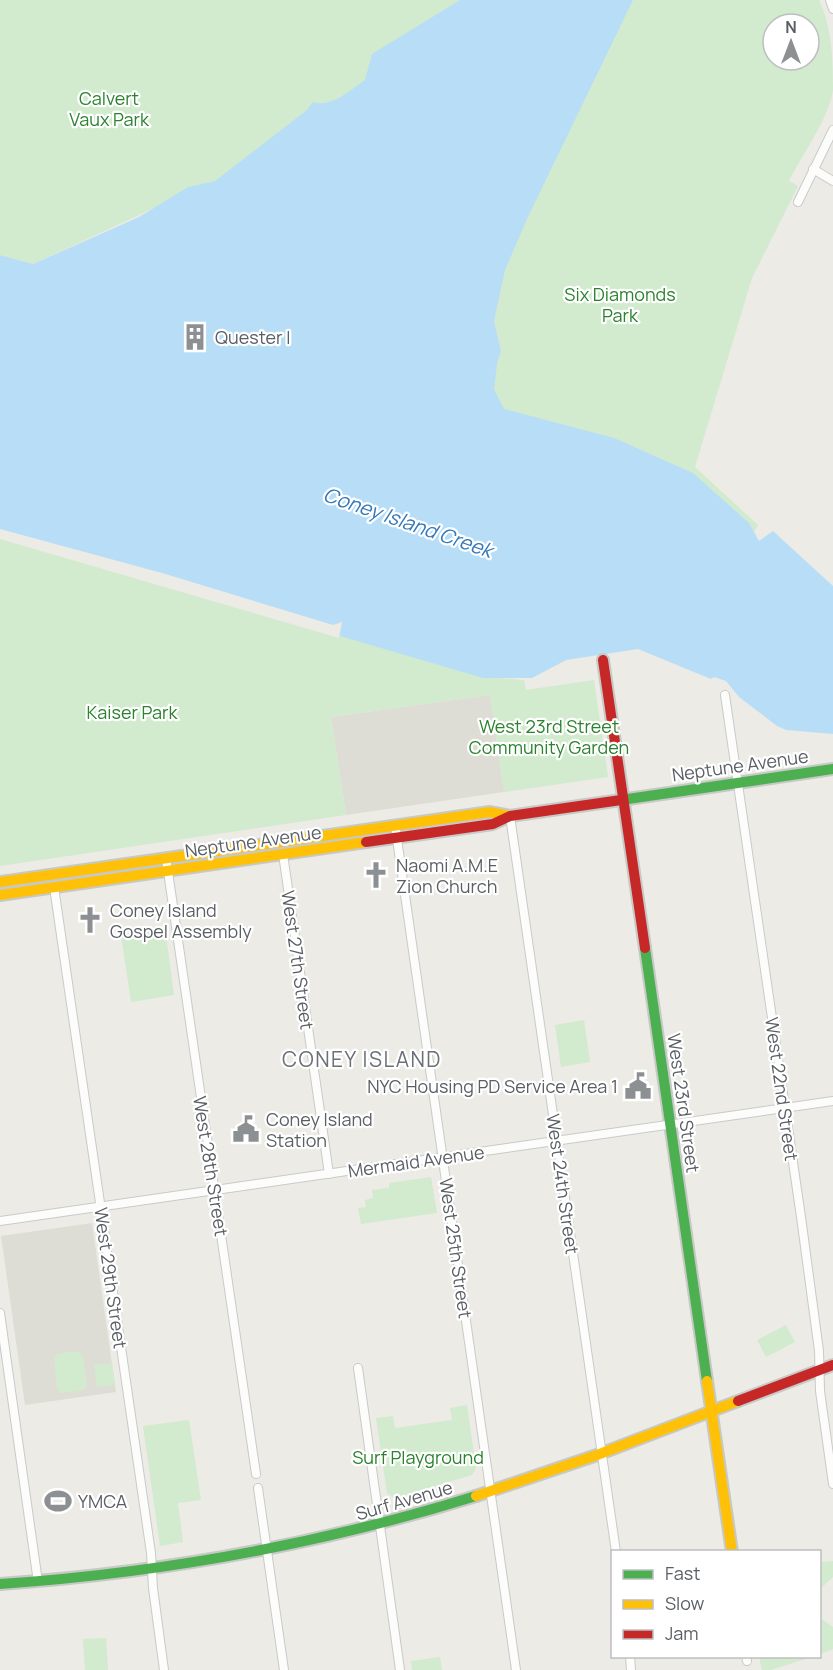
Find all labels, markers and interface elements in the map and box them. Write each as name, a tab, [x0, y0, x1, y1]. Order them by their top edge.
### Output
north arrow	[761, 12, 821, 72]
text: N	[785, 16, 797, 38]
park label: Calvert Vaux Park	[69, 86, 150, 131]
park label: Six Diamonds Park	[564, 282, 676, 327]
building icon: Quester I	[180, 322, 210, 352]
place label: Quester I	[215, 325, 290, 349]
water label: Coney Island Creek	[320, 480, 499, 565]
park label: Kaiser Park	[87, 700, 178, 724]
park label: West 23rd Street Community Garden	[469, 714, 629, 759]
street label: Neptune Avenue	[670, 744, 810, 786]
street label: Neptune Avenue	[183, 820, 323, 862]
place label: Naomi A.M.E Zion Church	[396, 853, 498, 898]
church icon: Naomi A.M.E Zion Church	[361, 860, 391, 890]
street label: West 27th Street	[276, 889, 320, 1031]
place label: Coney Island Gospel Assembly	[110, 898, 252, 943]
church icon: Coney Island Gospel Assembly	[75, 905, 105, 935]
street label: West 22nd Street	[760, 1016, 804, 1162]
street label: West 23rd Street	[662, 1032, 706, 1174]
district label: CONEY ISLAND	[282, 1045, 442, 1073]
public building icon: NYC Housing PD Service Area 1	[623, 1071, 653, 1101]
place label: NYC Housing PD Service Area 1	[367, 1074, 618, 1098]
street label: West 28th Street	[188, 1094, 234, 1238]
place label: Coney Island Station	[266, 1107, 373, 1152]
street label: West 24th Street	[541, 1112, 585, 1256]
public building icon: Coney Island Station	[231, 1114, 261, 1144]
street label: Mermaid Avenue	[346, 1140, 486, 1182]
street label: West 25th Street	[434, 1176, 478, 1320]
street label: West 29th Street	[89, 1206, 133, 1350]
park label: Surf Playground	[352, 1445, 484, 1469]
street label: Surf Avenue	[353, 1475, 455, 1525]
sports icon: YMCA	[43, 1486, 73, 1516]
place label: YMCA	[78, 1489, 128, 1513]
legend	[611, 1550, 821, 1658]
text: Fast	[665, 1561, 700, 1585]
text: Slow	[665, 1591, 705, 1615]
text: Jam	[665, 1621, 699, 1645]

